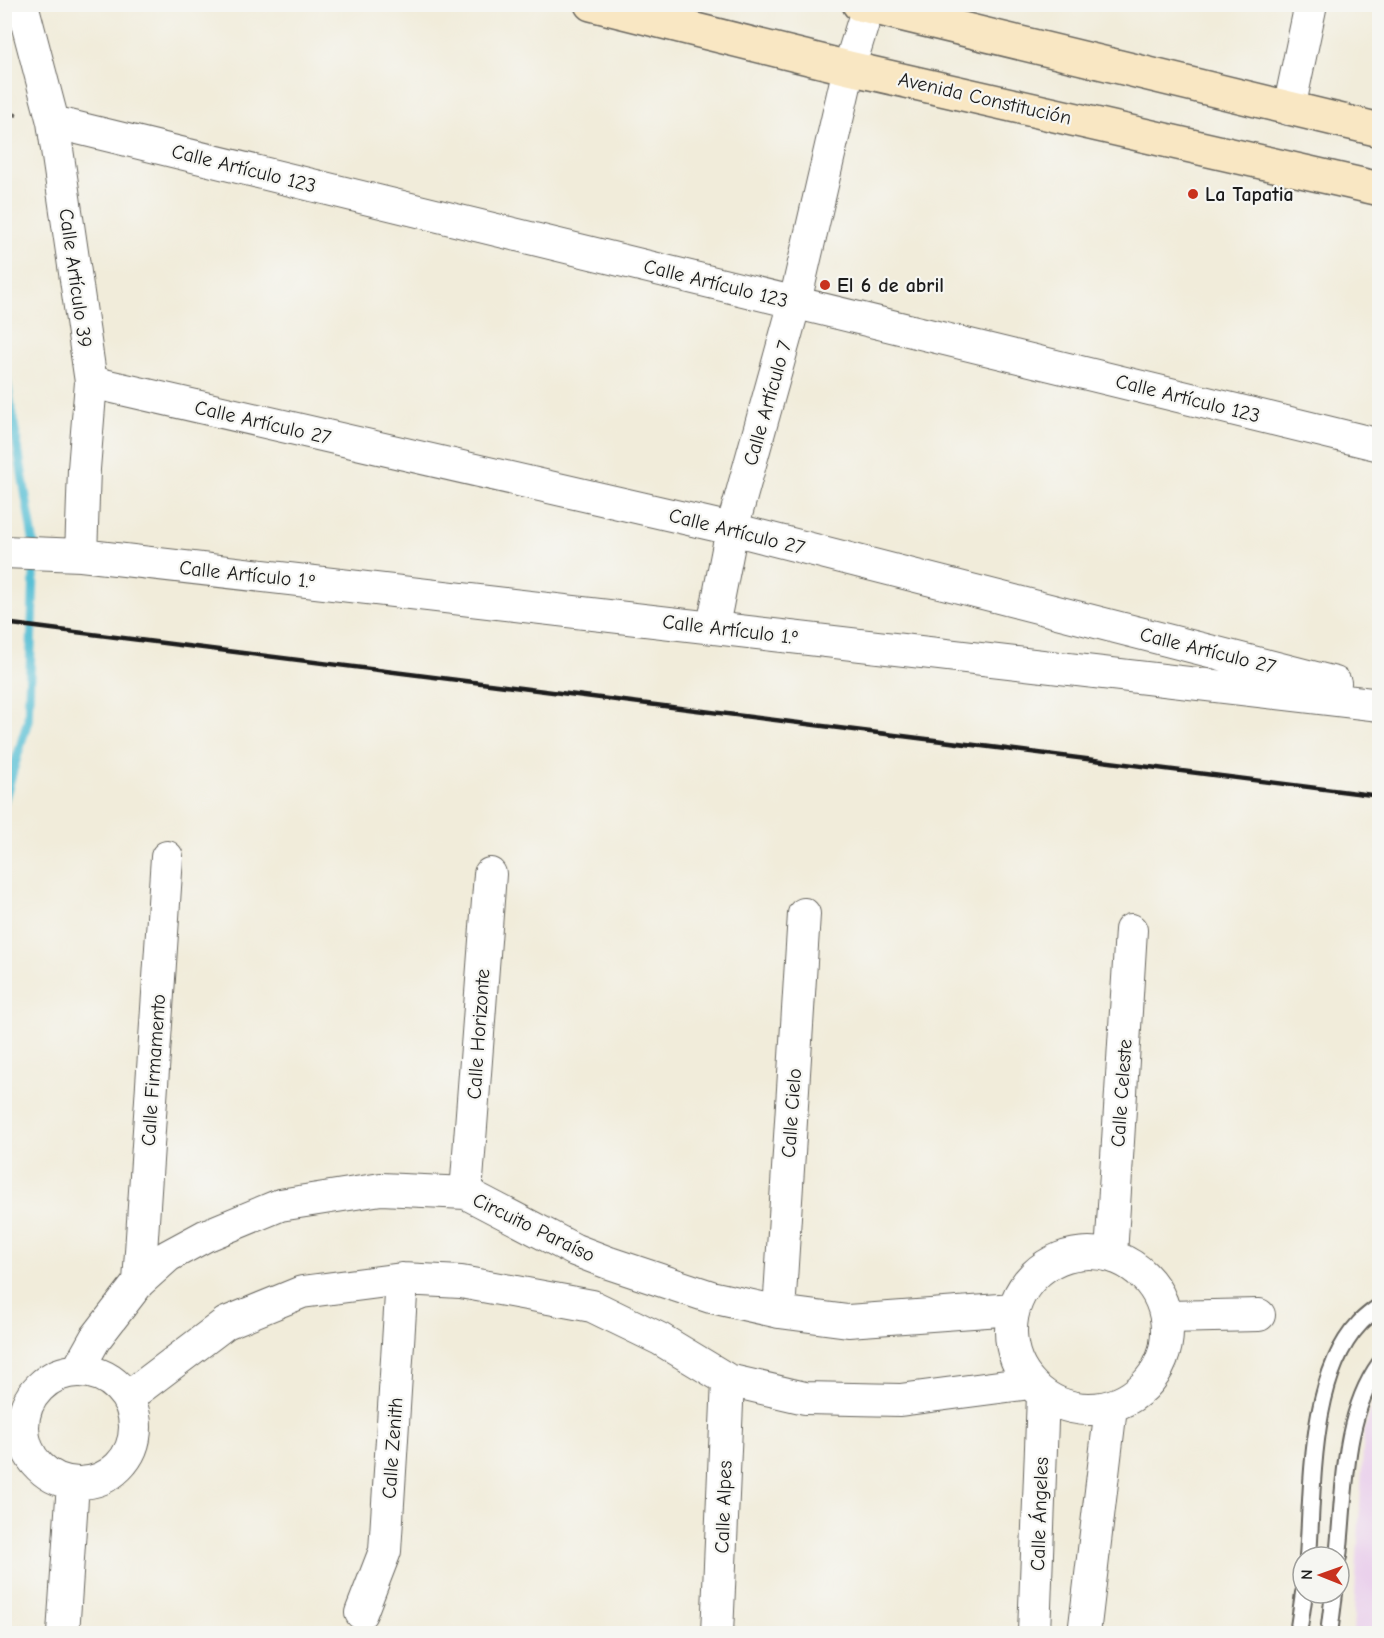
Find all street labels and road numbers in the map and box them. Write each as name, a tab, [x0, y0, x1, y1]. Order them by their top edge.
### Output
street label: Avenida Constitución	[896, 67, 1074, 130]
street label: Calle Artículo 123	[169, 139, 318, 198]
street label: Calle Artículo 39	[54, 207, 97, 349]
street label: Calle Artículo 123	[641, 254, 790, 313]
street label: Calle Artículo 7	[739, 338, 796, 468]
street label: Calle Artículo 123	[1113, 369, 1262, 428]
street label: Calle Artículo 27	[192, 396, 334, 449]
street label: Calle Artículo 27	[667, 503, 808, 560]
street label: Calle Artículo 1.º	[178, 556, 316, 593]
street label: Calle Artículo 1.º	[661, 610, 799, 649]
street label: Calle Artículo 27	[1138, 622, 1279, 679]
street label: Calle Horizonte	[462, 968, 495, 1100]
street label: Calle Firmamento	[137, 993, 170, 1147]
street label: Calle Celeste	[1106, 1038, 1137, 1148]
street label: Calle Cielo	[777, 1067, 806, 1159]
street label: Circuito Paraíso	[469, 1188, 599, 1267]
street label: Calle Zenith	[377, 1396, 408, 1500]
street label: Calle Ángeles	[1025, 1457, 1053, 1571]
street label: Calle Alpes	[710, 1460, 737, 1554]

